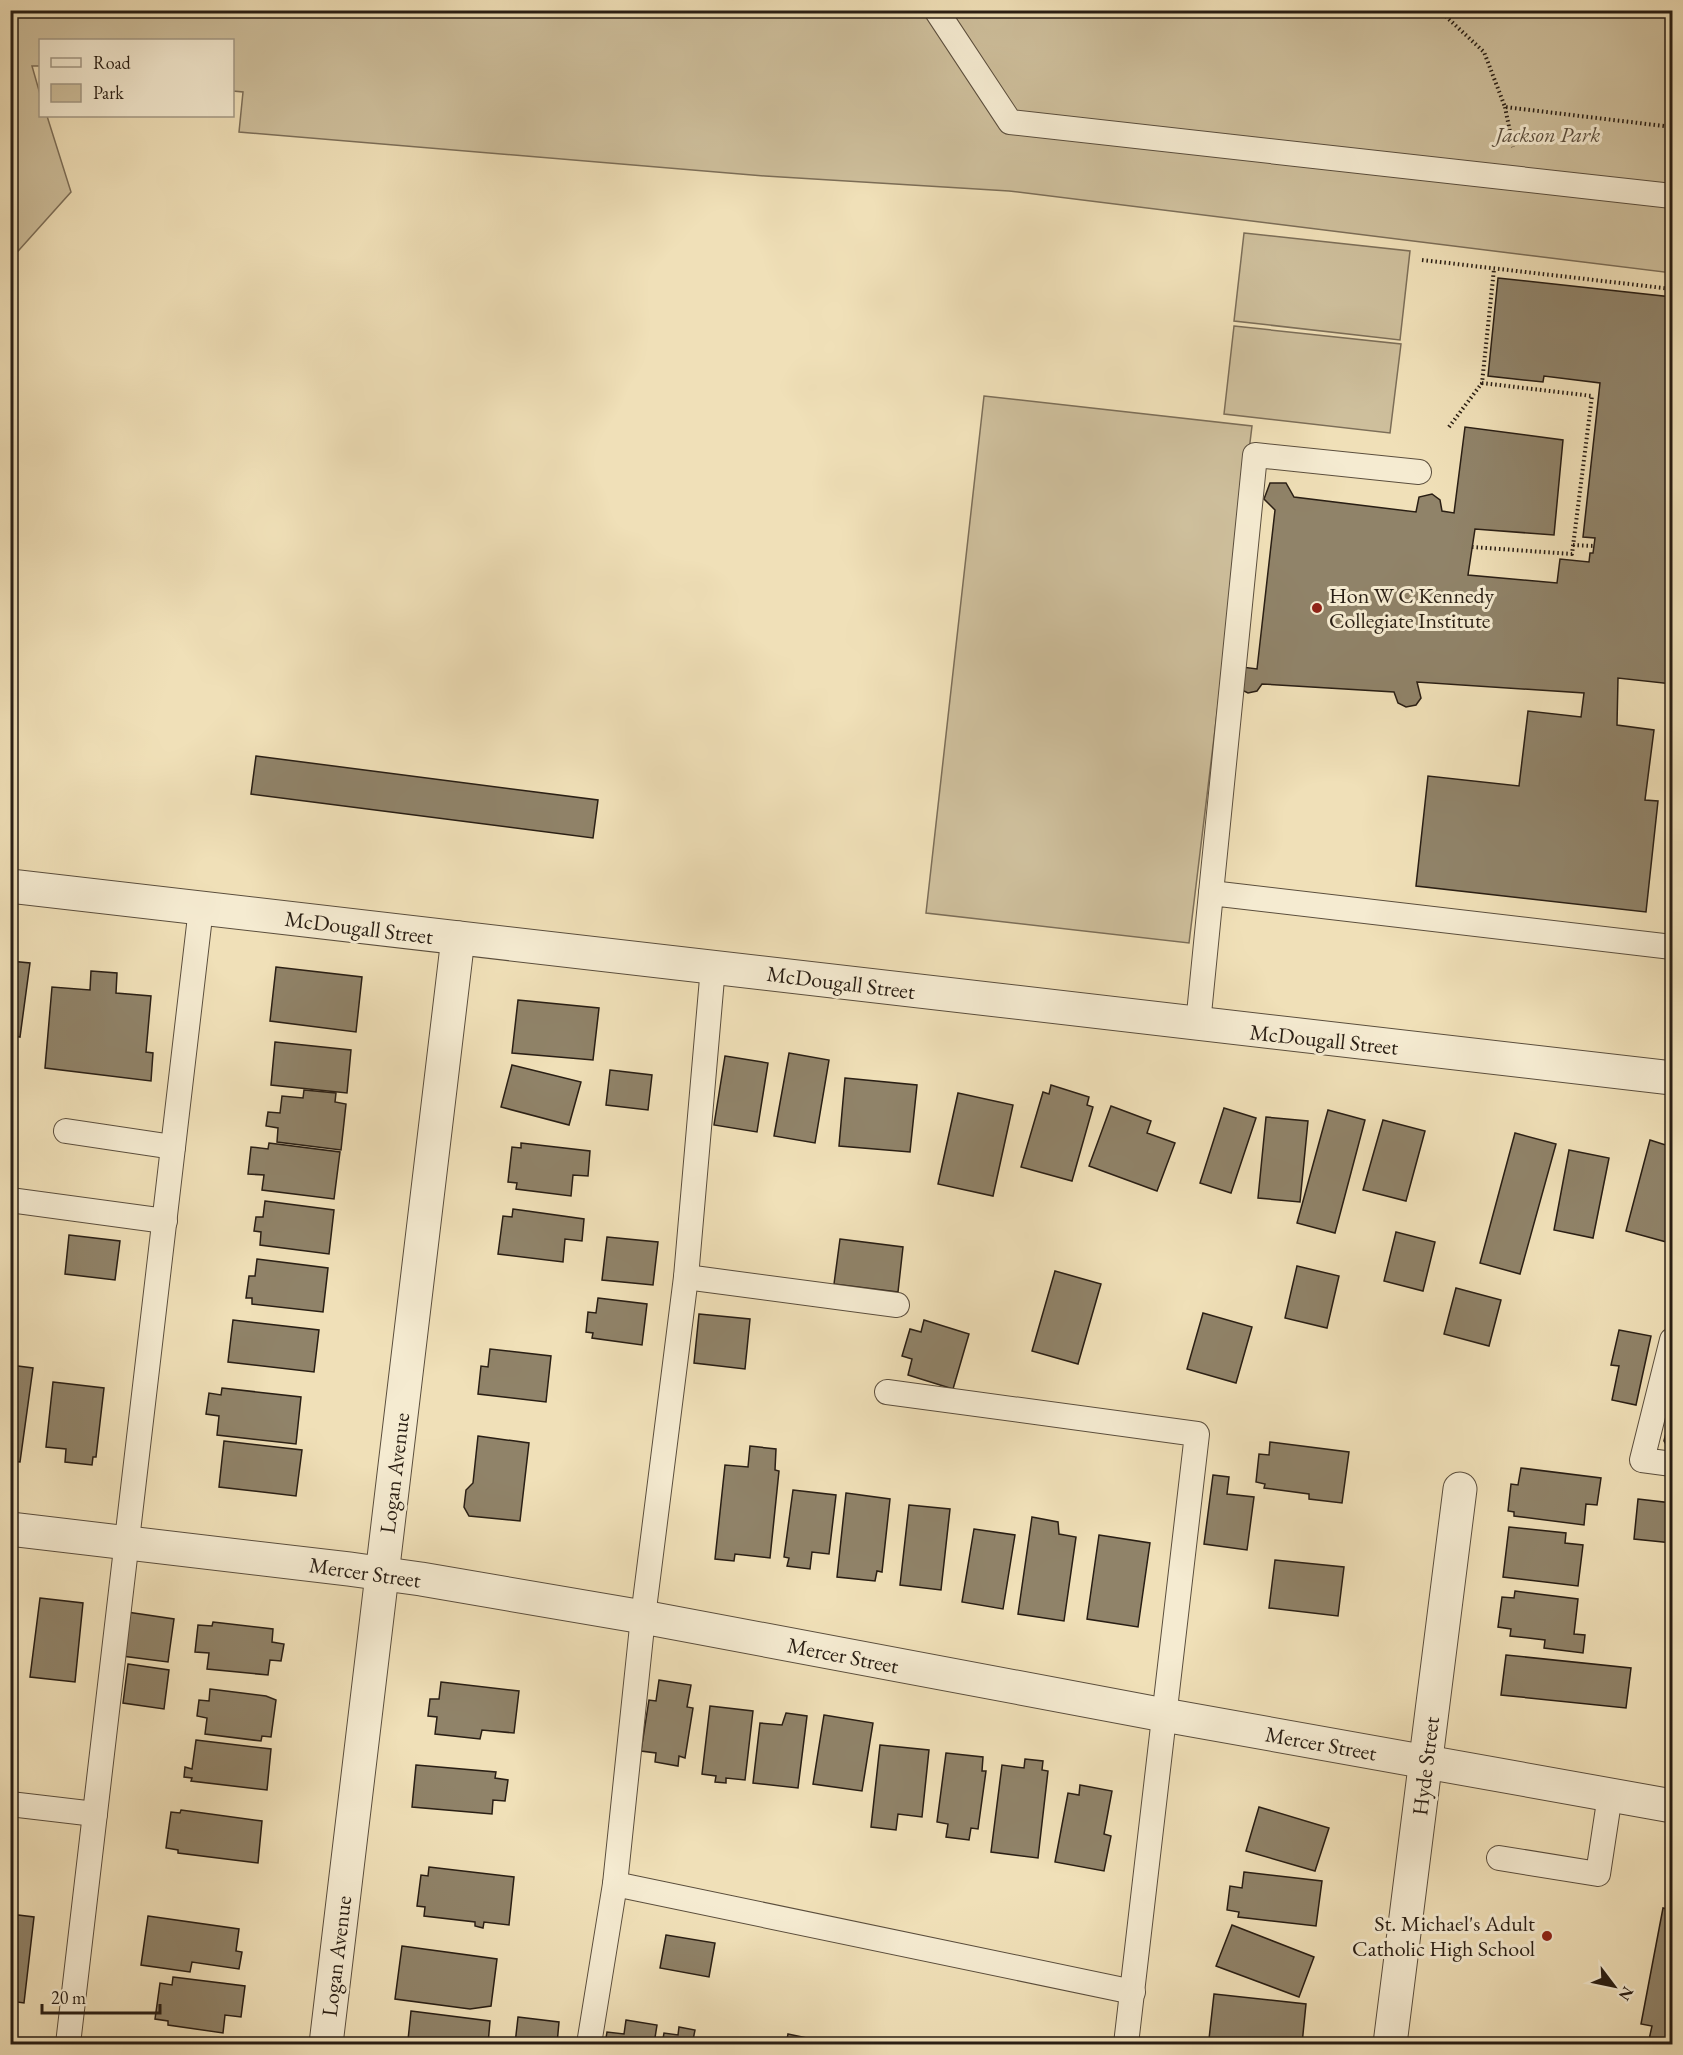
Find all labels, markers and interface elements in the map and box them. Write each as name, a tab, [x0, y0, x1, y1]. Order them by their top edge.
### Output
legend	[39, 39, 234, 117]
text: Road	[93, 51, 132, 74]
text: Park	[93, 81, 124, 104]
park label: Jackson Park	[1491, 120, 1600, 149]
place label: Hon W C Kennedy Collegiate Institute	[1329, 581, 1495, 635]
marker: Hon W C Kennedy Collegiate Institute	[1310, 601, 1324, 615]
street label: McDougall Street	[283, 904, 435, 951]
street label: McDougall Street	[765, 959, 917, 1006]
street label: McDougall Street	[1248, 1017, 1400, 1062]
street label: Logan Avenue	[373, 1411, 416, 1535]
street label: Mercer Street	[307, 1550, 423, 1595]
street label: Mercer Street	[785, 1631, 901, 1680]
street label: Hyde Street	[1405, 1715, 1446, 1817]
street label: Mercer Street	[1263, 1719, 1379, 1768]
street label: Logan Avenue	[315, 1894, 358, 2018]
place label: St. Michael's Adult Catholic High School	[1352, 1909, 1535, 1963]
marker: St. Michael's Adult Catholic High School	[1540, 1929, 1554, 1943]
north arrow	[1584, 1956, 1644, 2016]
scale bar	[42, 1977, 160, 2015]
text: N	[1614, 1983, 1639, 2005]
text: 20 m	[51, 1986, 86, 2009]

